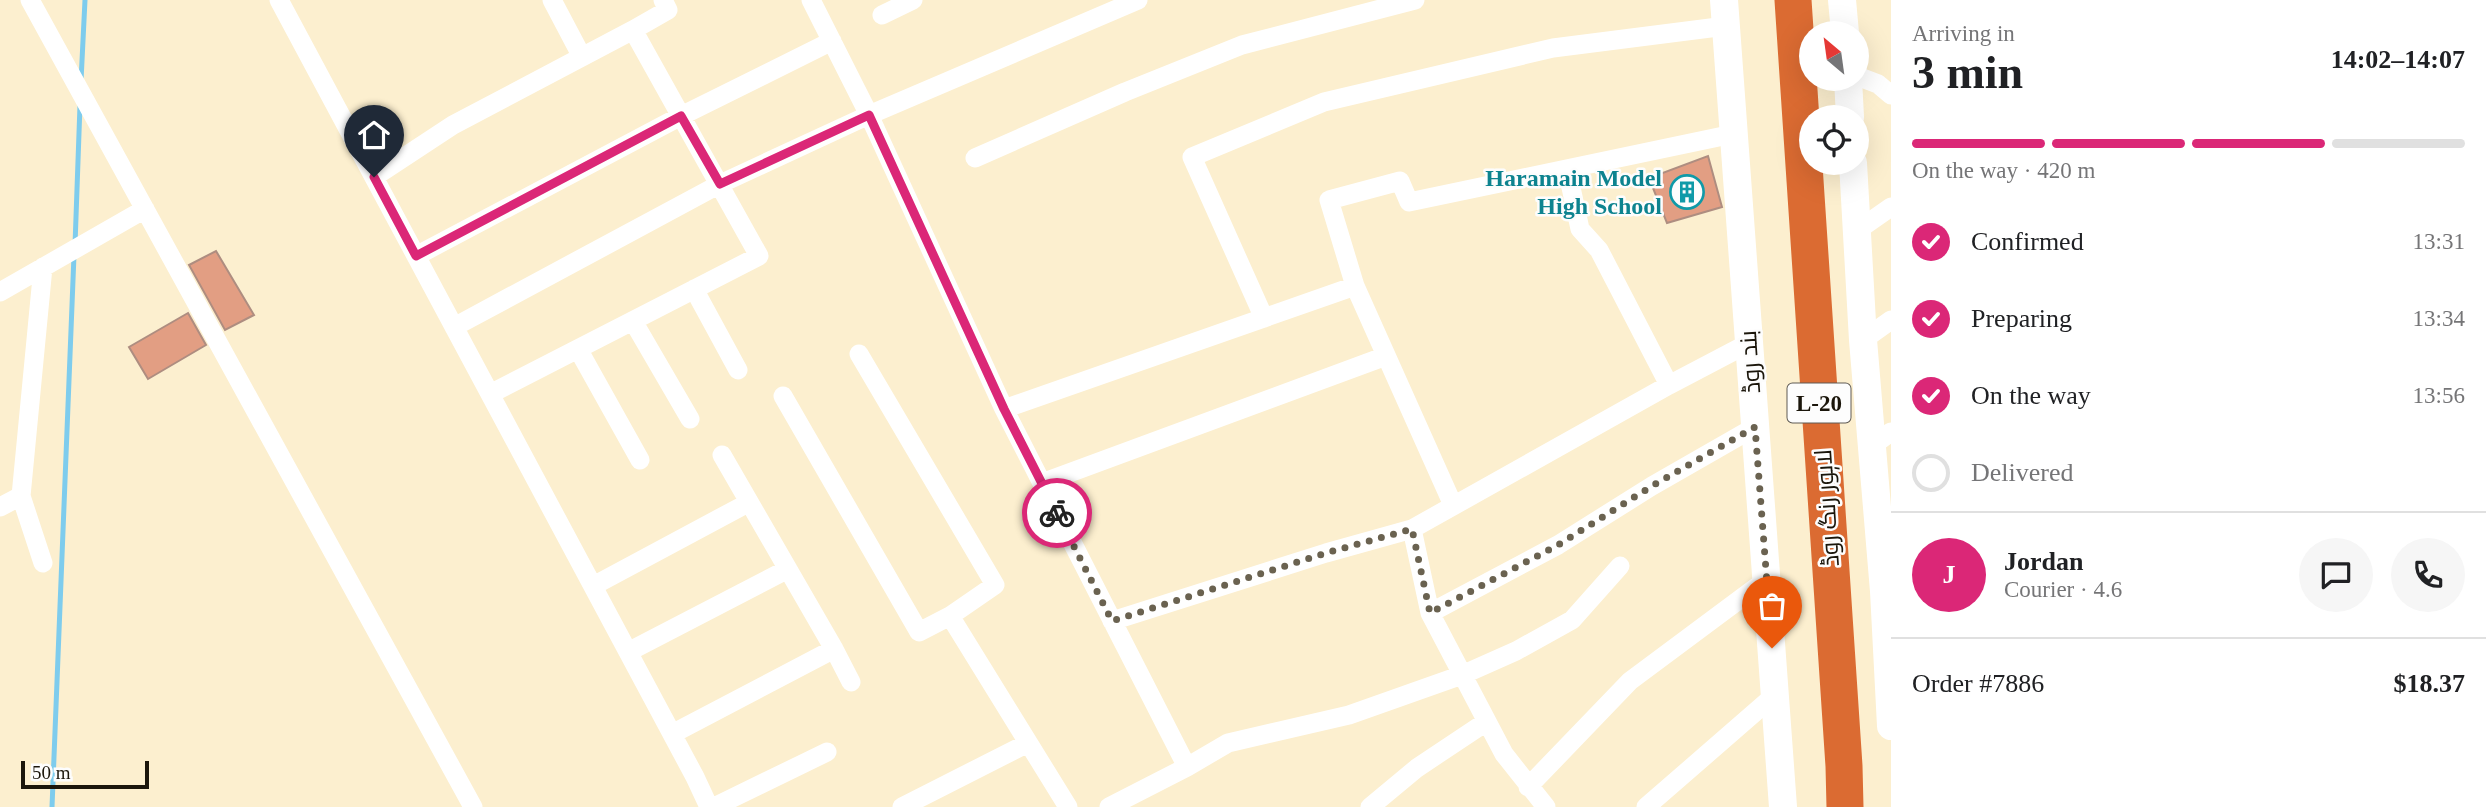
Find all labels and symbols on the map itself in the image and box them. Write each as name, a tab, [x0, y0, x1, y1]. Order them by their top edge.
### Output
north arrow	[1799, 21, 1869, 91]
pin	[344, 105, 404, 177]
place label: Haramain Model High School	[1485, 165, 1662, 219]
building icon: Haramain Model High School	[1668, 173, 1706, 211]
street label: بند روڈ	[1735, 330, 1765, 394]
road number: L-20	[1787, 384, 1850, 422]
street label: لاہور رنگ روڈ	[1810, 448, 1846, 567]
courier	[1022, 478, 1092, 548]
pin	[1742, 576, 1802, 648]
scale bar	[21, 758, 149, 790]

